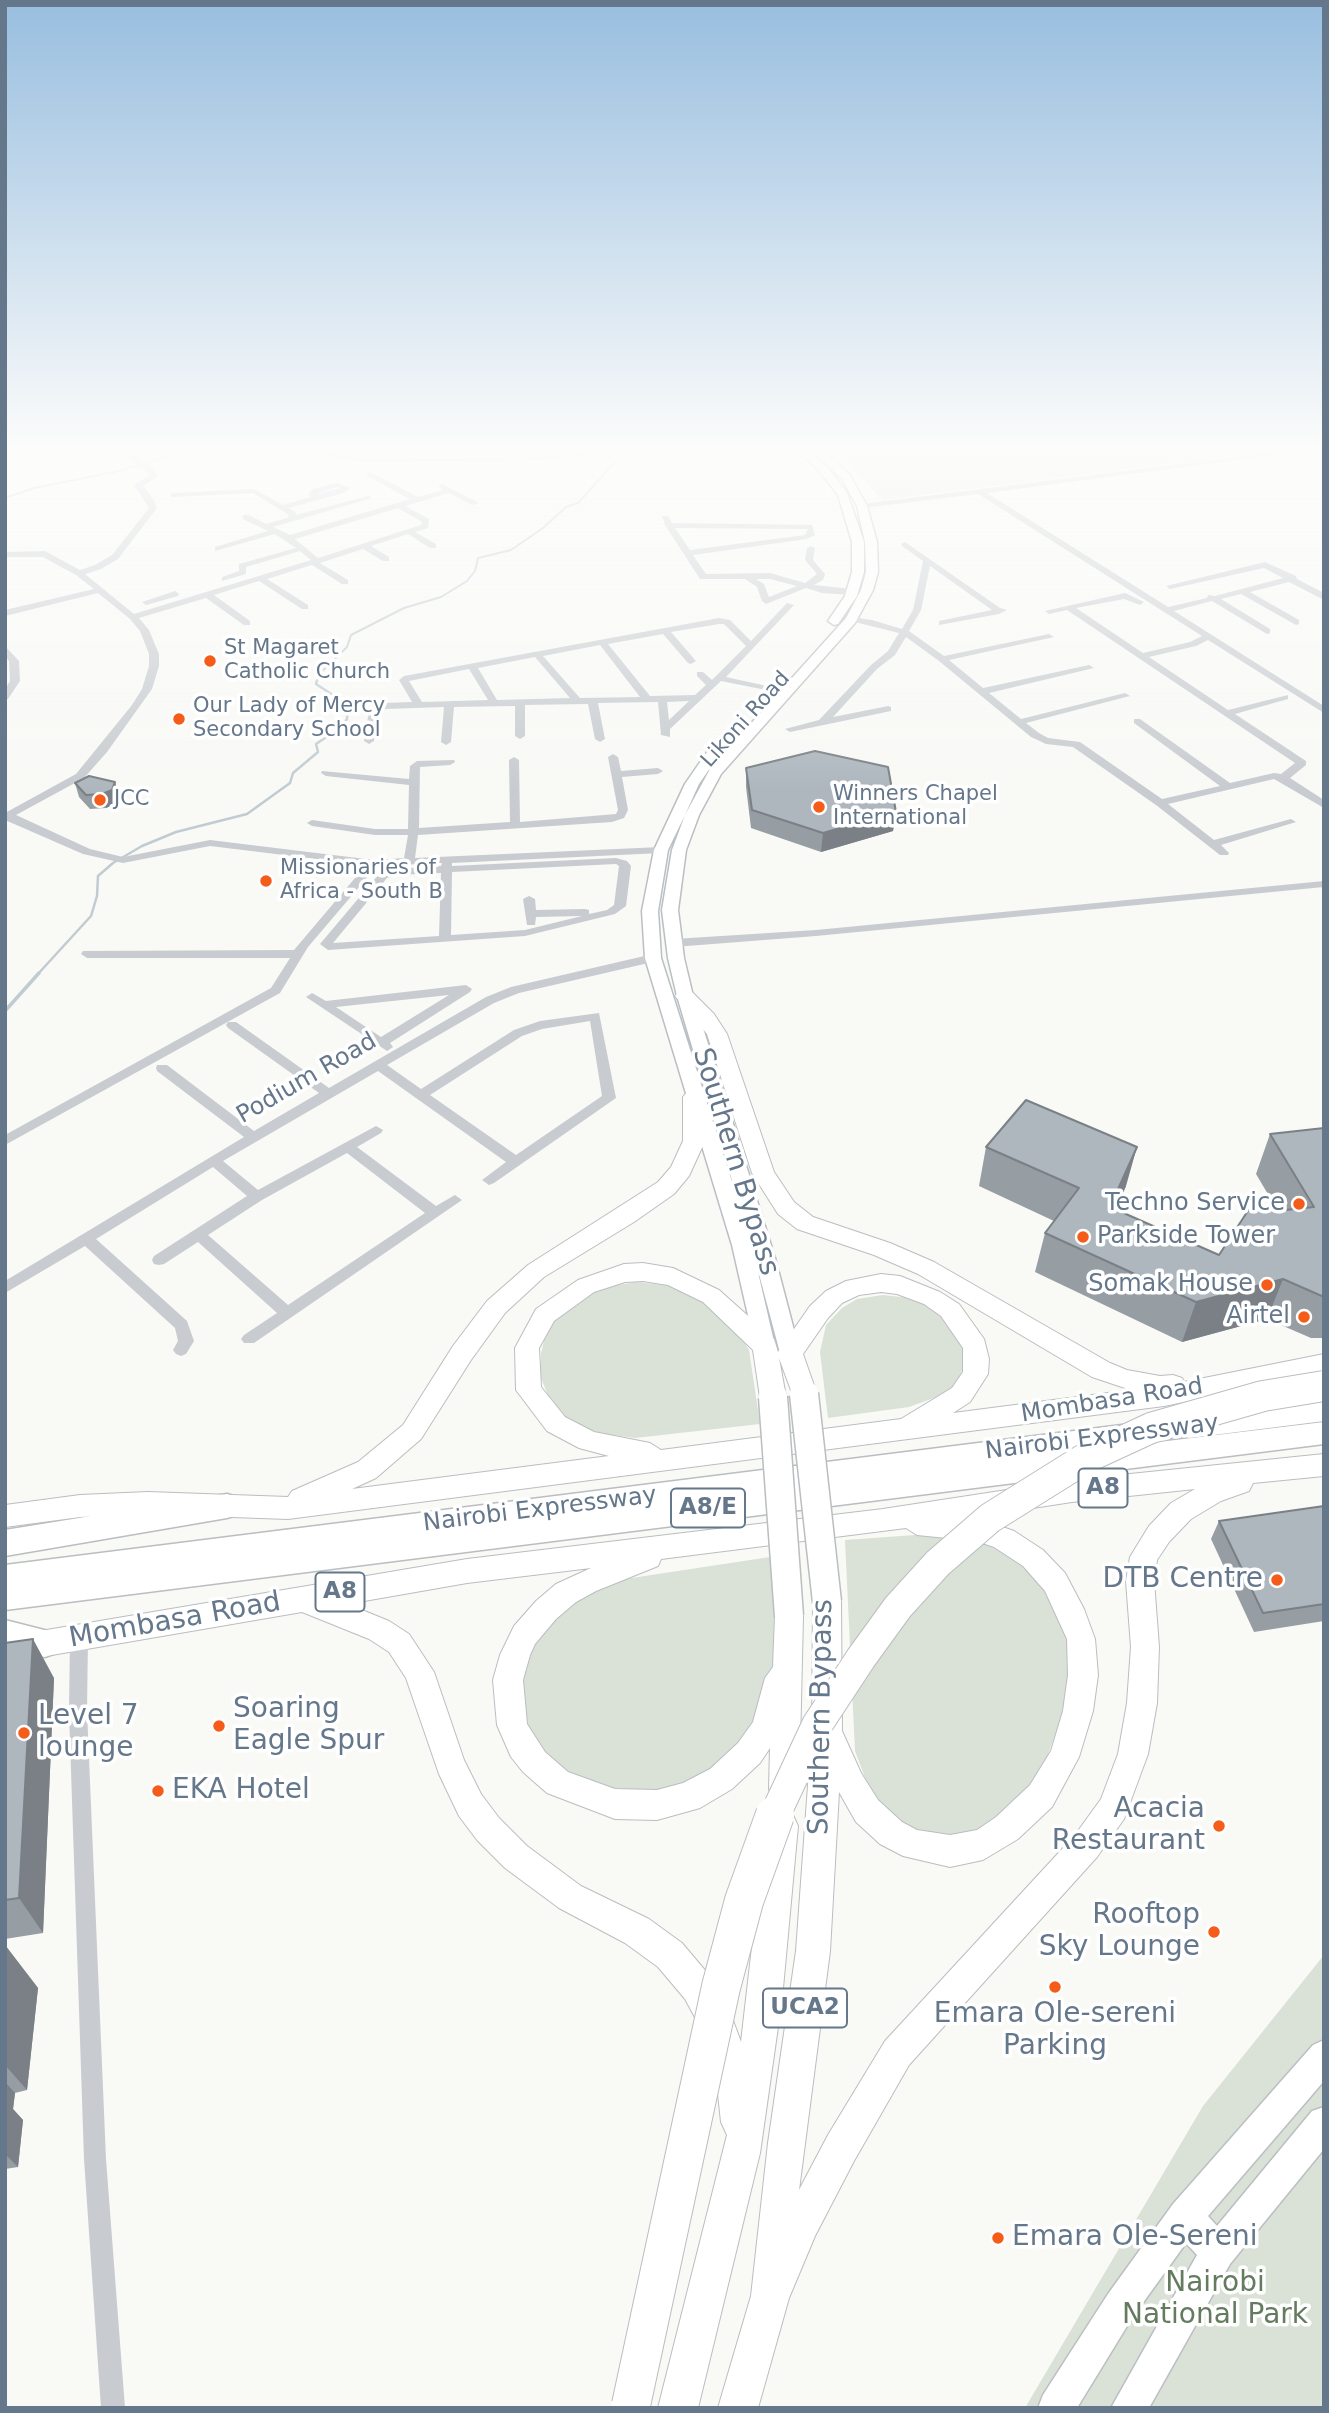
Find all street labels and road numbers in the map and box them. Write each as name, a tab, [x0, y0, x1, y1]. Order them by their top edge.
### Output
street label: Likoni Road	[696, 667, 796, 773]
street label: Podium Road	[232, 1027, 382, 1131]
street label: Southern Bypass	[684, 1044, 786, 1280]
street label: Mombasa Road	[1019, 1372, 1205, 1430]
street label: Nairobi Expressway	[984, 1409, 1220, 1467]
road number: A8	[1078, 1469, 1128, 1508]
street label: Nairobi Expressway	[422, 1481, 658, 1539]
road number: A8/E	[671, 1488, 745, 1527]
road number: A8	[316, 1572, 364, 1611]
street label: Mombasa Road	[67, 1586, 283, 1656]
street label: Southern Bypass	[803, 1599, 841, 1835]
road number: UCA2	[763, 1988, 847, 2027]

